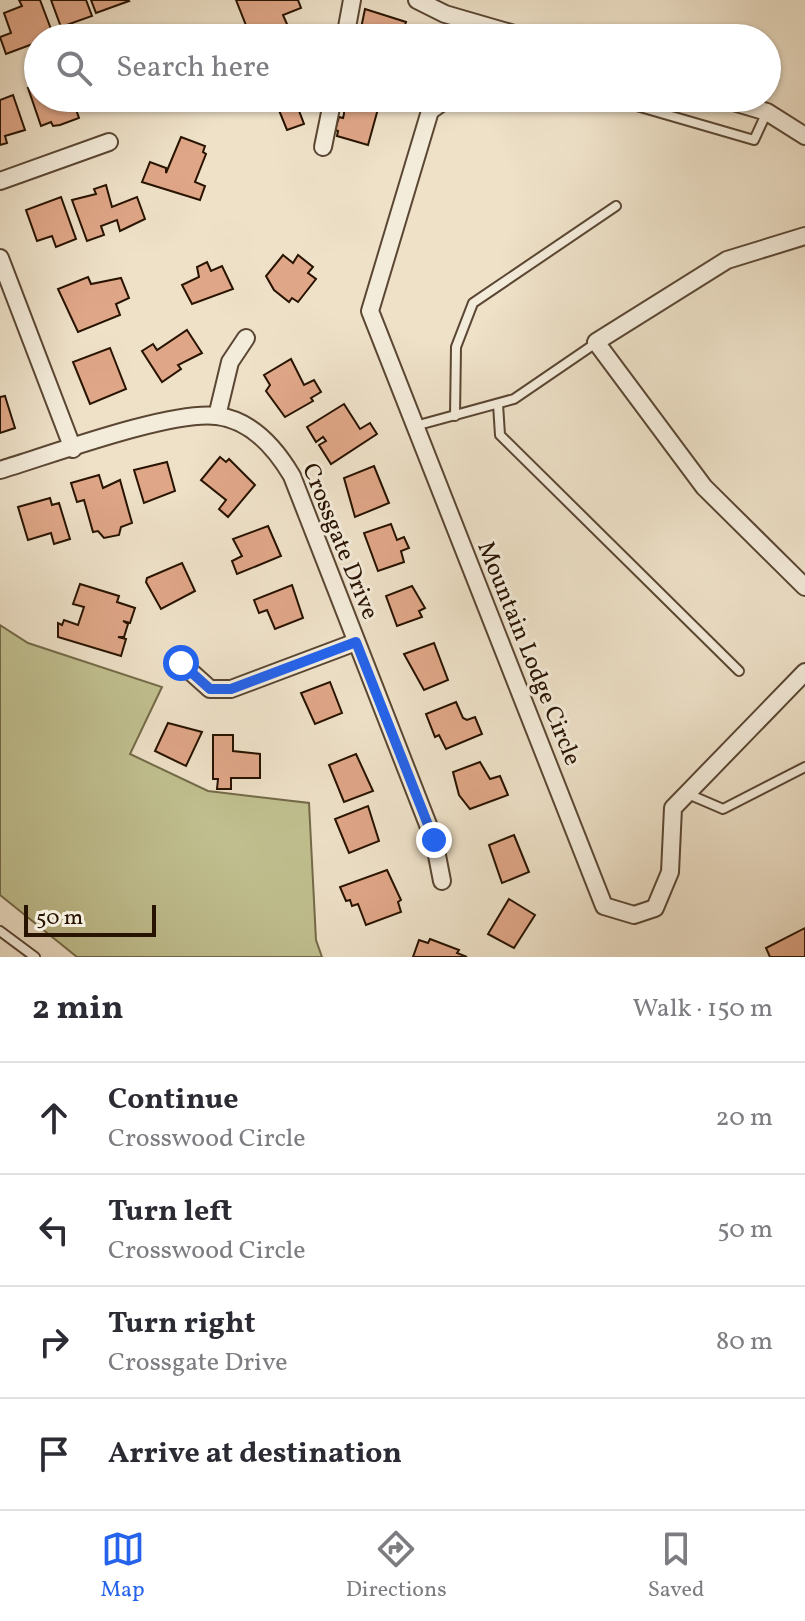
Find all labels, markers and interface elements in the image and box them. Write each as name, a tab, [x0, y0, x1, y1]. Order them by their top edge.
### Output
search box	[24, 24, 781, 112]
icon: search	[52, 46, 96, 90]
text: Search here	[116, 47, 270, 89]
street label: Crossgate Drive	[292, 458, 386, 625]
street label: Mountain Lodge Circle	[468, 537, 589, 771]
route start	[163, 645, 199, 681]
route end	[416, 822, 452, 858]
scale bar	[24, 901, 156, 937]
text: 50 m	[36, 903, 83, 934]
text: 2 min	[32, 986, 124, 1033]
text: Walk · 150 m	[632, 991, 773, 1027]
text: Continue	[108, 1079, 239, 1121]
icon: ahead	[32, 1096, 76, 1140]
text: 20 m	[715, 1100, 773, 1136]
text: Crosswood Circle	[108, 1121, 306, 1157]
text: Turn left	[108, 1191, 232, 1233]
icon: left	[32, 1208, 76, 1252]
text: 50 m	[717, 1212, 773, 1248]
text: Crosswood Circle	[108, 1233, 306, 1269]
text: Turn right	[108, 1303, 256, 1345]
icon: right	[32, 1320, 76, 1364]
text: 80 m	[716, 1324, 773, 1360]
text: Crossgate Drive	[108, 1345, 288, 1381]
icon: arrive	[32, 1432, 76, 1476]
text: Arrive at destination	[108, 1433, 402, 1475]
tab: Map	[101, 1527, 145, 1606]
tab: Directions	[346, 1527, 447, 1606]
tab: Saved	[648, 1527, 704, 1606]

